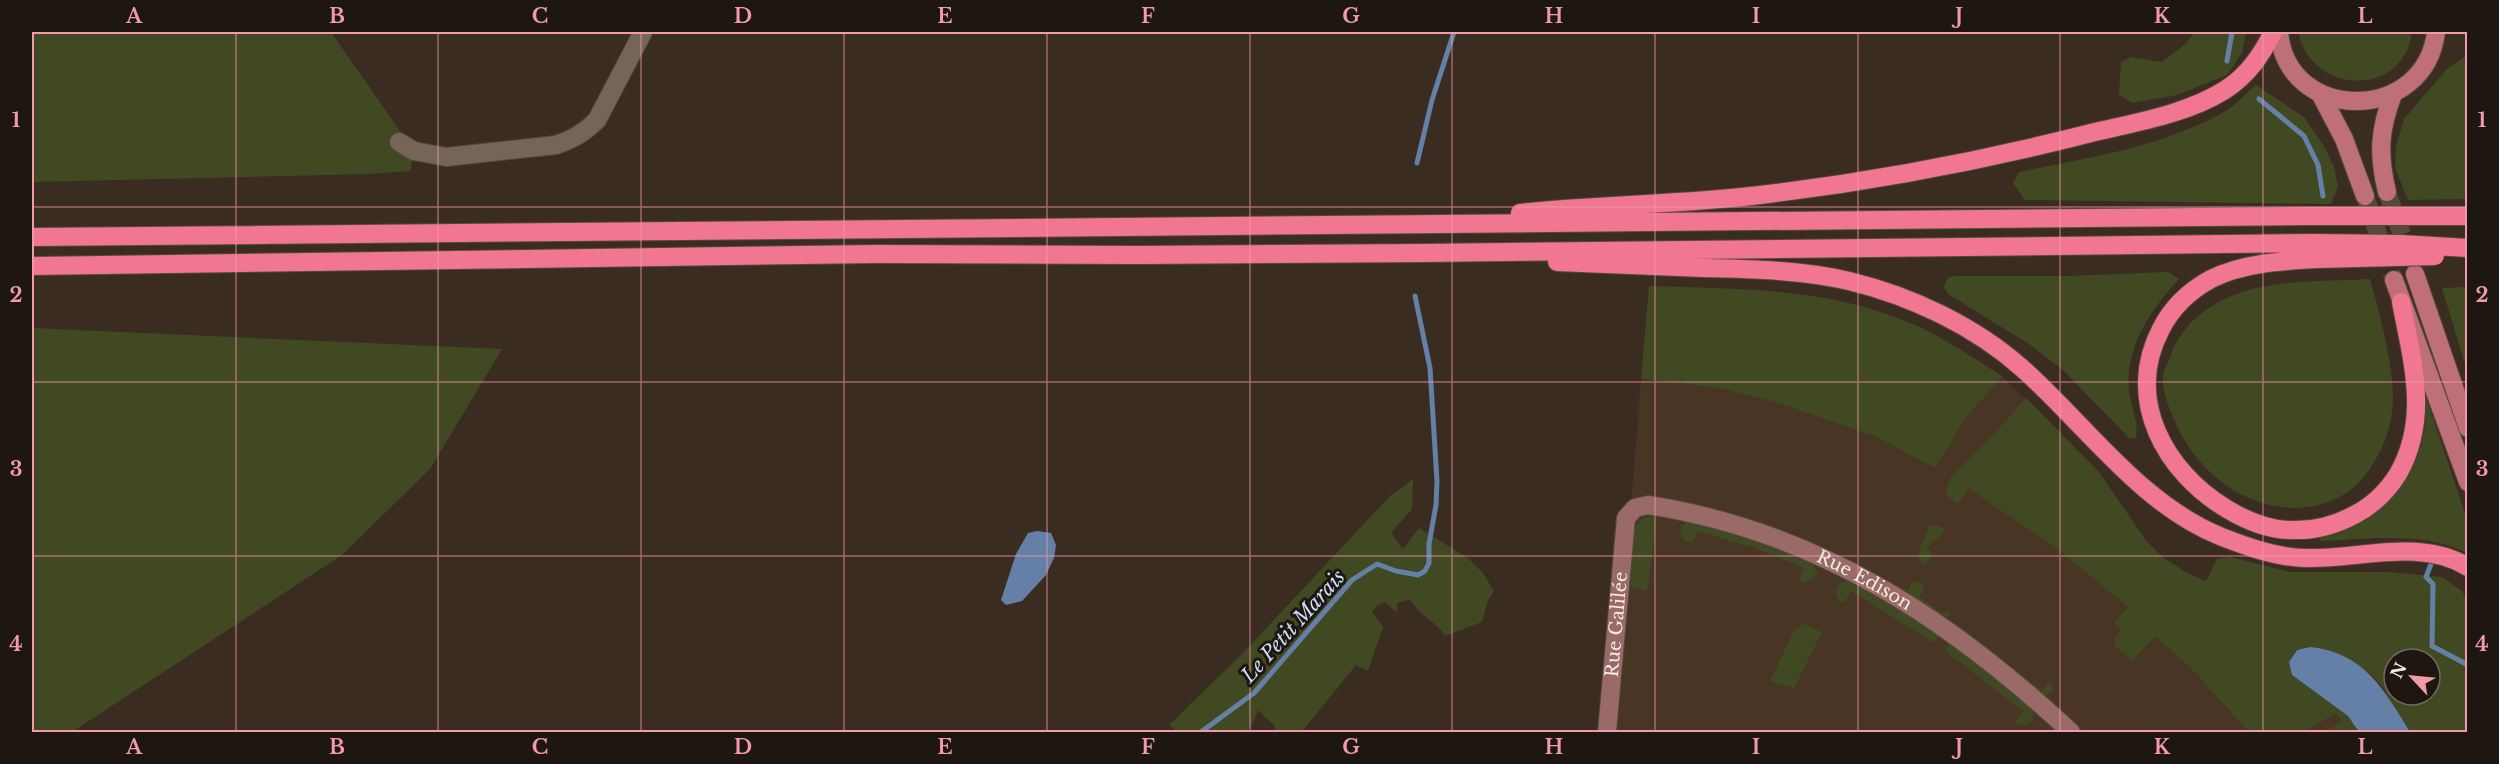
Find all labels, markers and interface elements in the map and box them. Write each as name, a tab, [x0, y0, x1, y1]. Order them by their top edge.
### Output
text: A	[125, 4, 143, 28]
text: B	[329, 4, 345, 28]
text: C	[532, 4, 548, 28]
text: D	[734, 4, 752, 28]
text: E	[937, 4, 953, 28]
text: F	[1141, 4, 1155, 28]
text: G	[1342, 4, 1360, 28]
text: H	[1545, 4, 1564, 28]
text: I	[1752, 4, 1760, 28]
text: J	[1951, 4, 1963, 28]
text: K	[2154, 4, 2171, 28]
text: L	[2357, 4, 2373, 28]
text: 1	[12, 108, 21, 132]
text: 1	[2478, 108, 2487, 132]
text: 2	[9, 283, 23, 307]
text: 2	[2475, 283, 2489, 307]
text: 3	[10, 457, 22, 481]
text: 3	[2476, 457, 2488, 481]
street label: Rue Edison	[1813, 545, 1916, 615]
water label: Le Petit Marais	[1235, 564, 1350, 688]
street label: Rue Galilée	[1601, 571, 1632, 678]
text: 4	[9, 632, 23, 656]
text: 4	[2475, 632, 2489, 656]
north arrow	[2382, 647, 2442, 707]
text: N	[2386, 659, 2411, 682]
text: A	[125, 735, 143, 759]
text: B	[329, 735, 345, 759]
text: C	[532, 735, 548, 759]
text: D	[734, 735, 752, 759]
text: E	[937, 735, 953, 759]
text: F	[1141, 735, 1155, 759]
text: G	[1342, 735, 1360, 759]
text: H	[1545, 735, 1564, 759]
text: I	[1752, 735, 1760, 759]
text: J	[1951, 735, 1963, 759]
text: K	[2154, 735, 2171, 759]
text: L	[2357, 735, 2373, 759]

